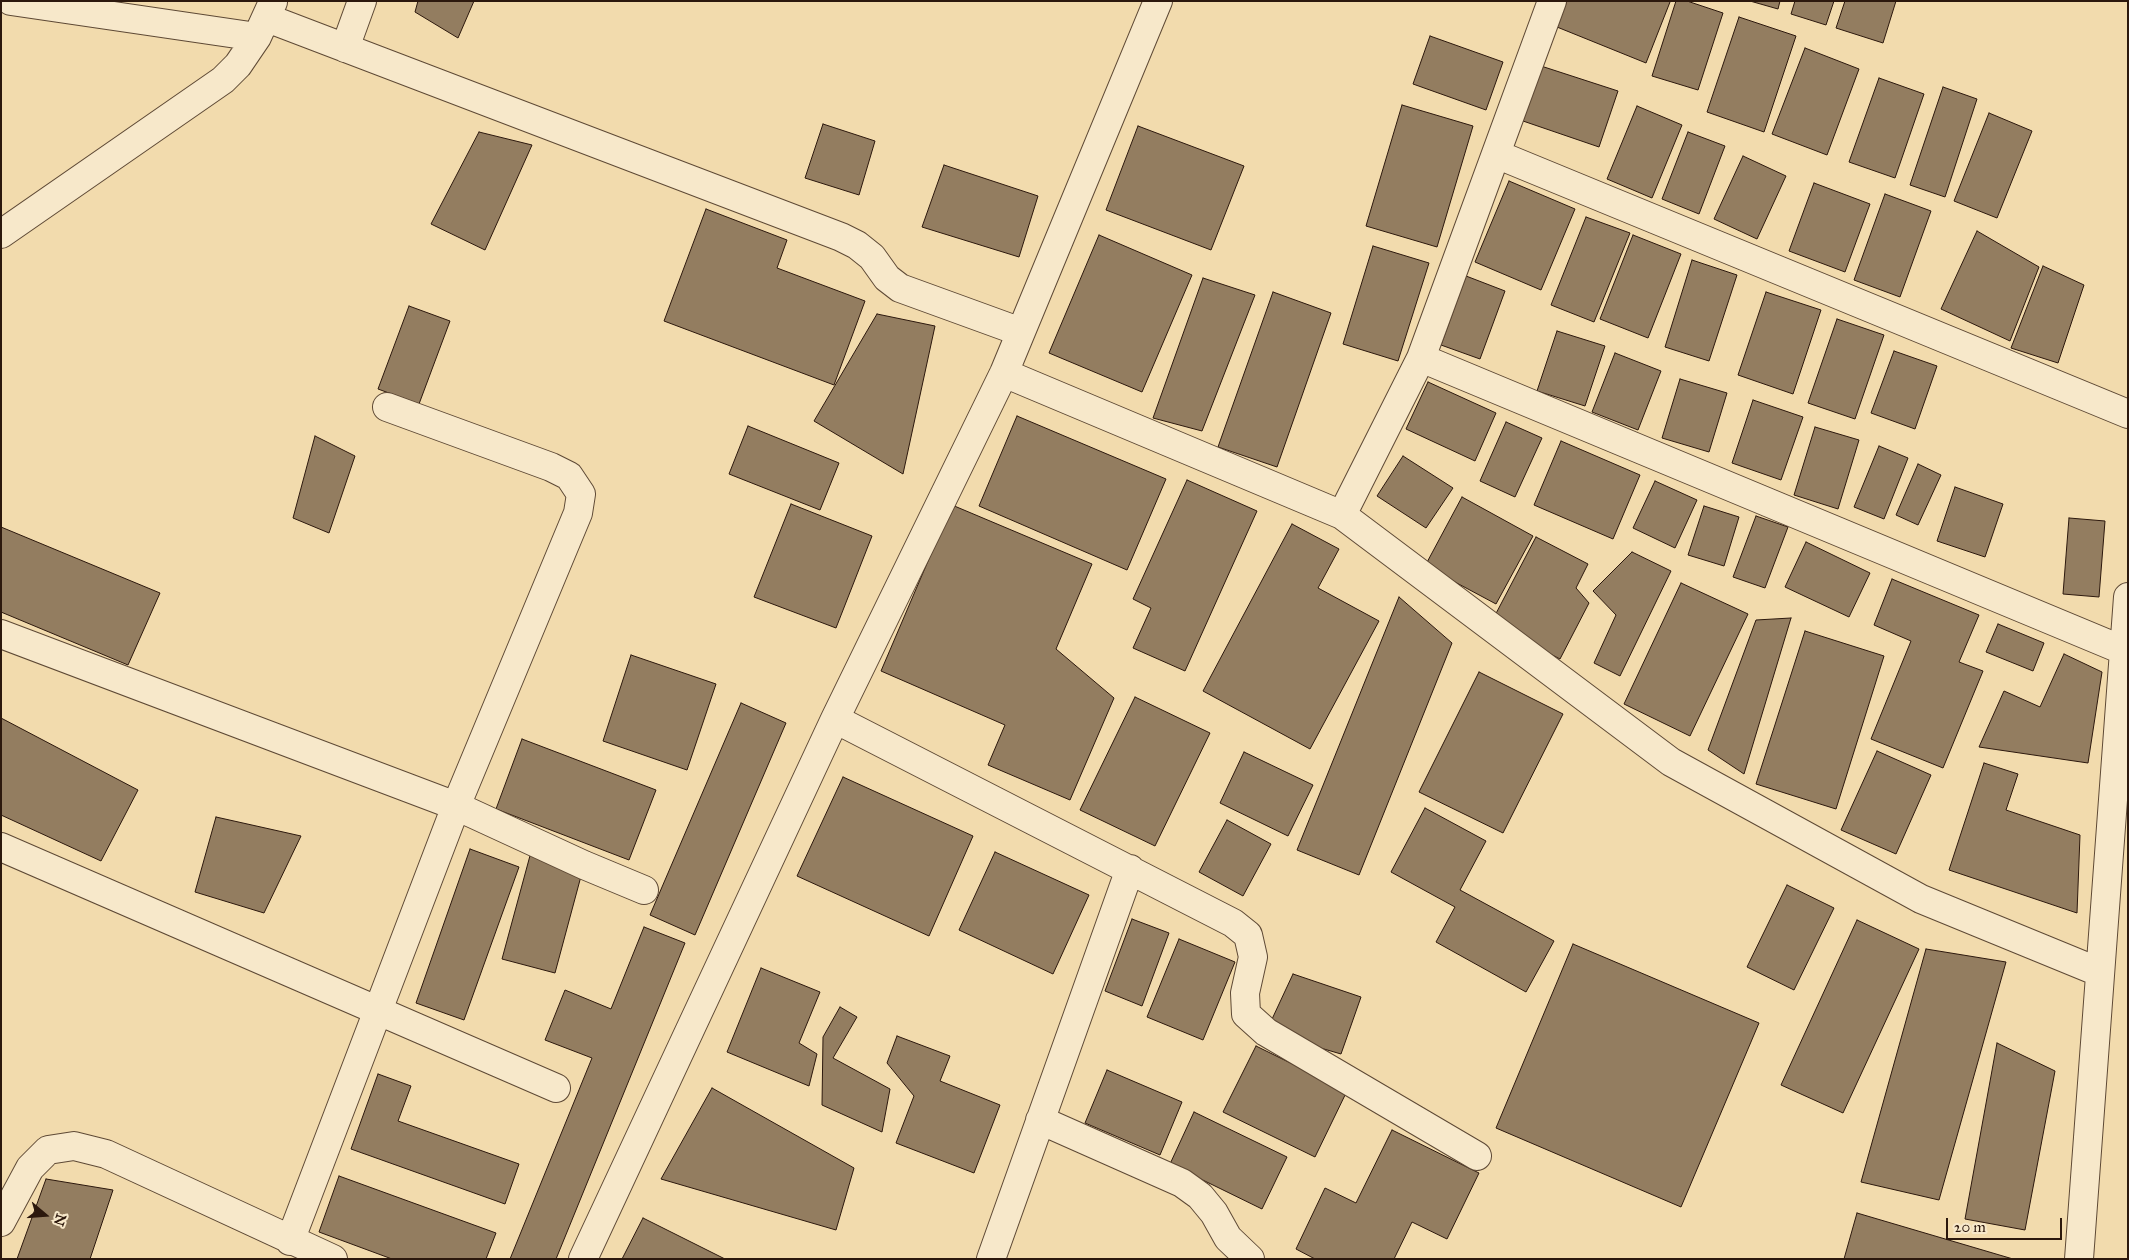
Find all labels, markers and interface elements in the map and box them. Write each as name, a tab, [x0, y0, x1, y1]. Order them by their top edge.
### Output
north arrow	[20, 1190, 70, 1240]
scale bar	[1949, 1208, 2065, 1240]
text: N	[50, 1212, 70, 1228]
text: 20 m	[1954, 1218, 1986, 1236]

